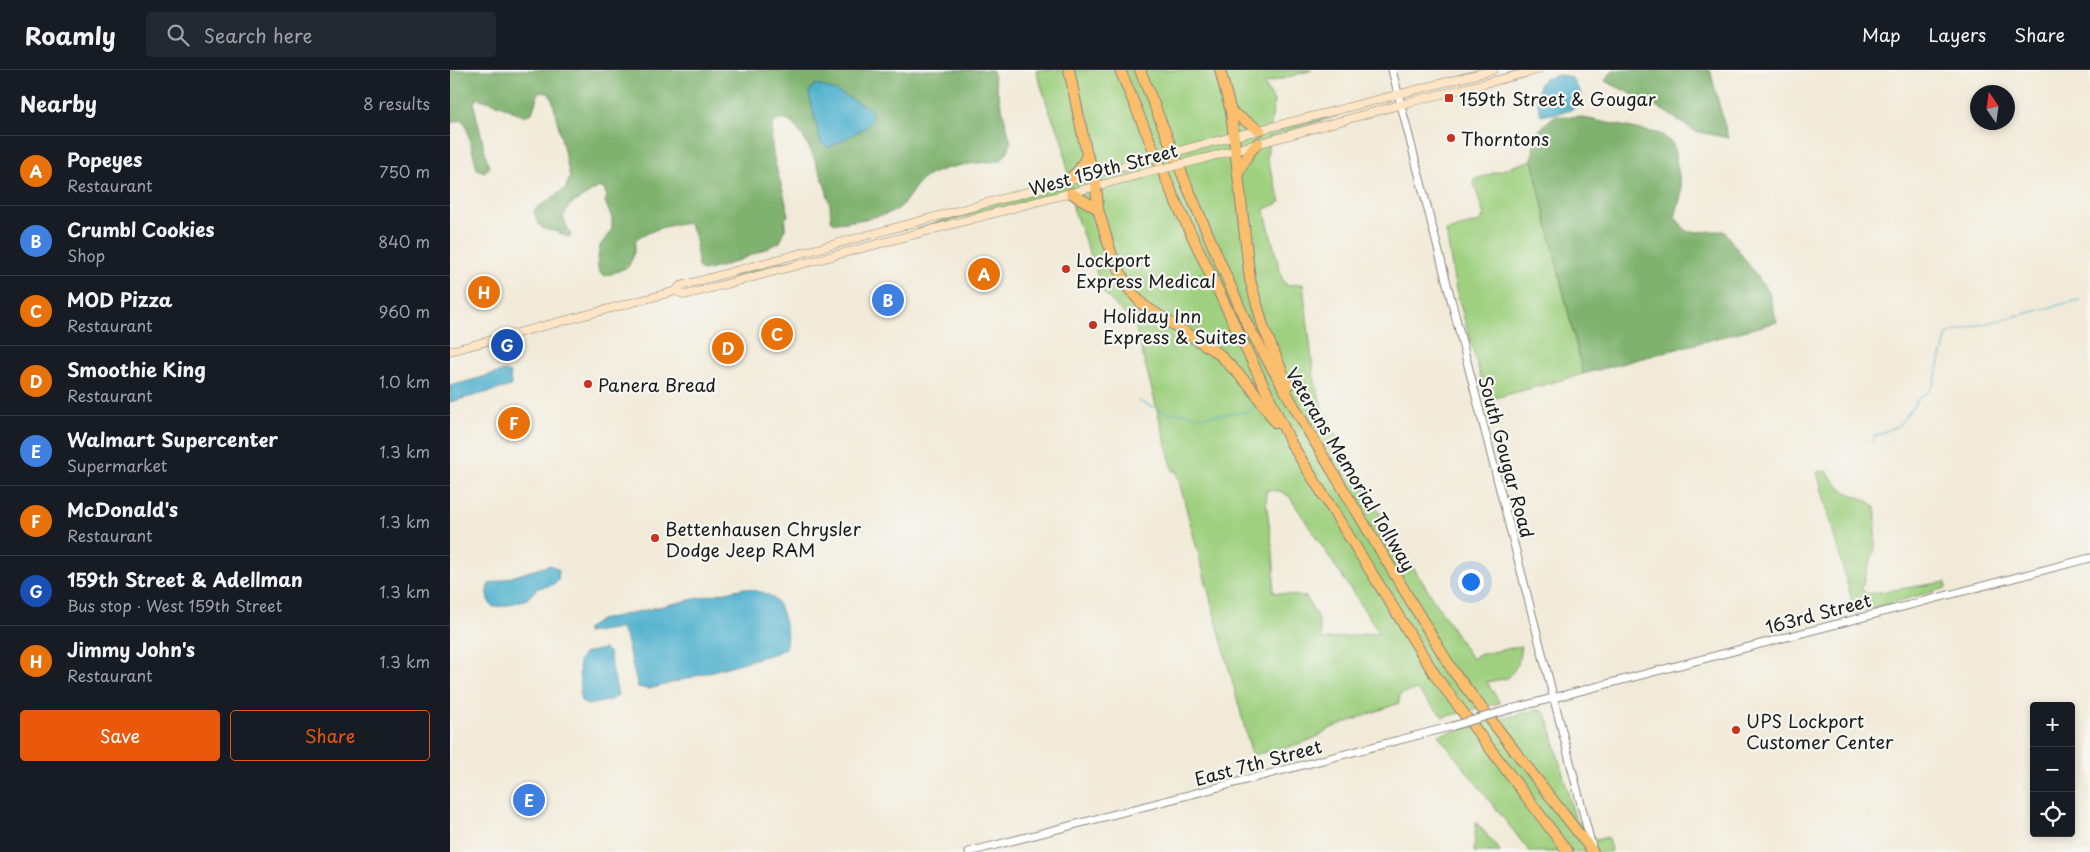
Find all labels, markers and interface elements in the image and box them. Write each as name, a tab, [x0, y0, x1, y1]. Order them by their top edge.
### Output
search box	[146, 12, 496, 57]
text: Roamly	[25, 17, 116, 53]
icon: search	[164, 21, 192, 49]
text: Search here	[204, 21, 312, 49]
text: Map	[1862, 21, 1901, 48]
text: Layers	[1929, 21, 1986, 48]
text: Share	[2014, 21, 2065, 48]
place label: 159th Street & Gougar	[1459, 85, 1657, 112]
north arrow	[1970, 85, 2015, 130]
text: Nearby	[20, 87, 97, 119]
text: 8 results	[363, 91, 430, 115]
marker: 159th Street & Gougar	[1443, 92, 1455, 104]
place label: Thorntons	[1461, 125, 1549, 152]
marker: Thorntons	[1445, 132, 1457, 144]
street label: West 159th Street	[1026, 136, 1180, 202]
text: Popeyes	[67, 145, 142, 173]
text: A	[30, 159, 42, 183]
text: 750 m	[379, 159, 430, 183]
text: Restaurant	[67, 173, 153, 197]
text: Crumbl Cookies	[67, 215, 215, 243]
text: B	[31, 229, 41, 253]
text: 840 m	[378, 229, 430, 253]
text: Shop	[67, 243, 105, 267]
place label: Lockport Express Medical	[1076, 246, 1216, 294]
pin: A	[968, 255, 1000, 293]
marker: Lockport Express Medical	[1060, 263, 1072, 275]
pin: H	[468, 273, 500, 311]
pin: B	[872, 281, 904, 319]
text: MOD Pizza	[67, 285, 172, 313]
text: C	[30, 299, 42, 323]
text: 960 m	[379, 299, 430, 323]
place label: Holiday Inn Express & Suites	[1103, 302, 1246, 350]
text: Restaurant	[67, 313, 153, 337]
pin: C	[761, 315, 793, 353]
marker: Holiday Inn Express & Suites	[1087, 319, 1099, 331]
pin: G	[491, 326, 523, 364]
pin: D	[712, 329, 744, 367]
text: Smoothie King	[67, 355, 206, 383]
street label: Veterans Memorial Tollway	[1279, 362, 1423, 576]
text: D	[30, 369, 42, 393]
text: 1.0 km	[379, 369, 430, 393]
place label: Panera Bread	[598, 371, 716, 398]
street label: South Gougar Road	[1472, 373, 1542, 541]
marker: Panera Bread	[582, 378, 594, 390]
text: Restaurant	[67, 383, 153, 407]
pin: F	[498, 404, 530, 442]
text: Walmart Supercenter	[67, 425, 278, 453]
text: E	[31, 439, 41, 463]
text: 1.3 km	[380, 439, 430, 463]
text: Supermarket	[67, 453, 167, 477]
text: McDonald's	[67, 495, 178, 523]
text: F	[31, 509, 41, 533]
text: 1.3 km	[380, 509, 430, 533]
place label: Bettenhausen Chrysler Dodge Jeep RAM	[665, 515, 862, 563]
text: Restaurant	[67, 523, 153, 547]
marker: Bettenhausen Chrysler Dodge Jeep RAM	[649, 532, 661, 544]
text: 159th Street & Adellman	[67, 565, 303, 593]
your location	[1458, 569, 1484, 595]
text: G	[29, 579, 43, 603]
text: 1.3 km	[380, 579, 430, 603]
street label: 163rd Street	[1762, 586, 1874, 640]
text: Bus stop · West 159th Street	[67, 593, 282, 617]
text: Jimmy John's	[67, 635, 195, 663]
text: H	[30, 649, 42, 673]
text: 1.3 km	[380, 649, 430, 673]
text: Restaurant	[67, 663, 153, 687]
map controls	[2030, 702, 2075, 837]
button: +	[2030, 702, 2075, 747]
place label: UPS Lockport Customer Center	[1746, 707, 1894, 755]
button: Save	[20, 710, 220, 761]
button: Share	[230, 710, 430, 761]
marker: UPS Lockport Customer Center	[1730, 724, 1742, 736]
street label: East 7th Street	[1191, 732, 1325, 792]
button: −	[2030, 747, 2075, 792]
pin: E	[513, 781, 545, 819]
button: locate	[2030, 792, 2075, 837]

